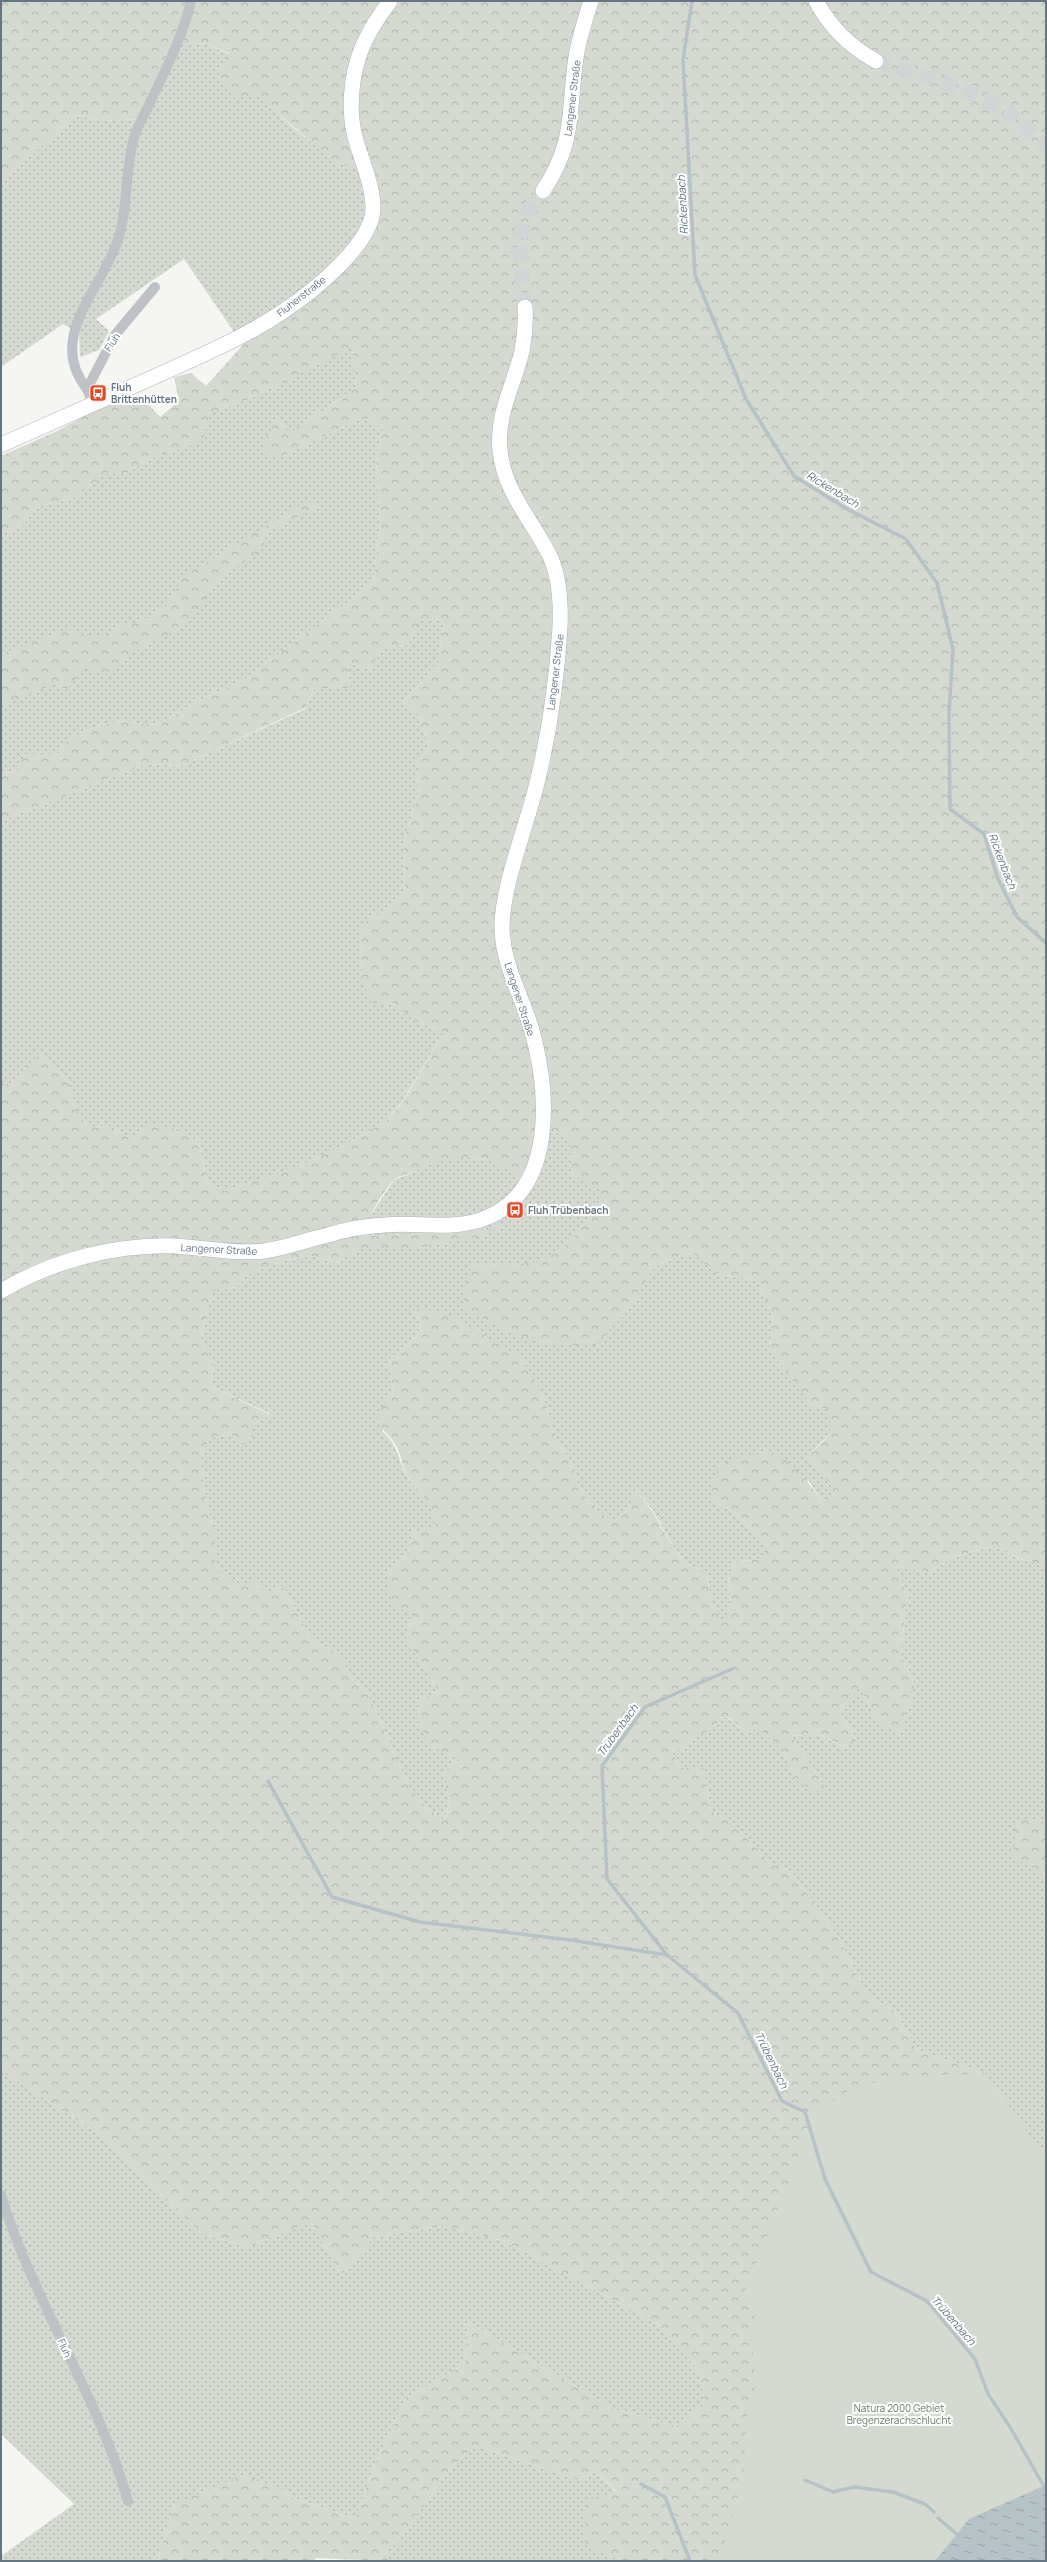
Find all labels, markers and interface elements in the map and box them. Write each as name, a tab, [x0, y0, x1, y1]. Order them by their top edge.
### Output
street label: Langener Straße	[560, 59, 584, 137]
water label: Rickenbach	[673, 175, 691, 235]
street label: Fluherstraße	[274, 272, 328, 320]
street label: Fluh	[101, 330, 123, 354]
place label: Fluh Brittenhütten	[111, 380, 177, 406]
bus stop icon: Fluh Brittenhütten	[88, 383, 108, 403]
water label: Rickenbach	[804, 467, 863, 511]
street label: Langener Straße	[543, 633, 567, 711]
water label: Rickenbach	[985, 831, 1021, 892]
street label: Langener Straße	[502, 960, 539, 1038]
bus stop icon: Fluh Trübenbach	[505, 1200, 525, 1220]
place label: Fluh Trübenbach	[528, 1203, 609, 1217]
street label: Langener Straße	[180, 1240, 258, 1258]
water label: Trübenbach	[593, 1701, 641, 1759]
water label: Trübenbach	[752, 2029, 792, 2091]
water label: Trübenbach	[928, 2292, 980, 2348]
street label: Fluh	[55, 2336, 75, 2360]
park label: Natura 2000 Gebiet Bregenzerachschlucht	[847, 2401, 951, 2427]

